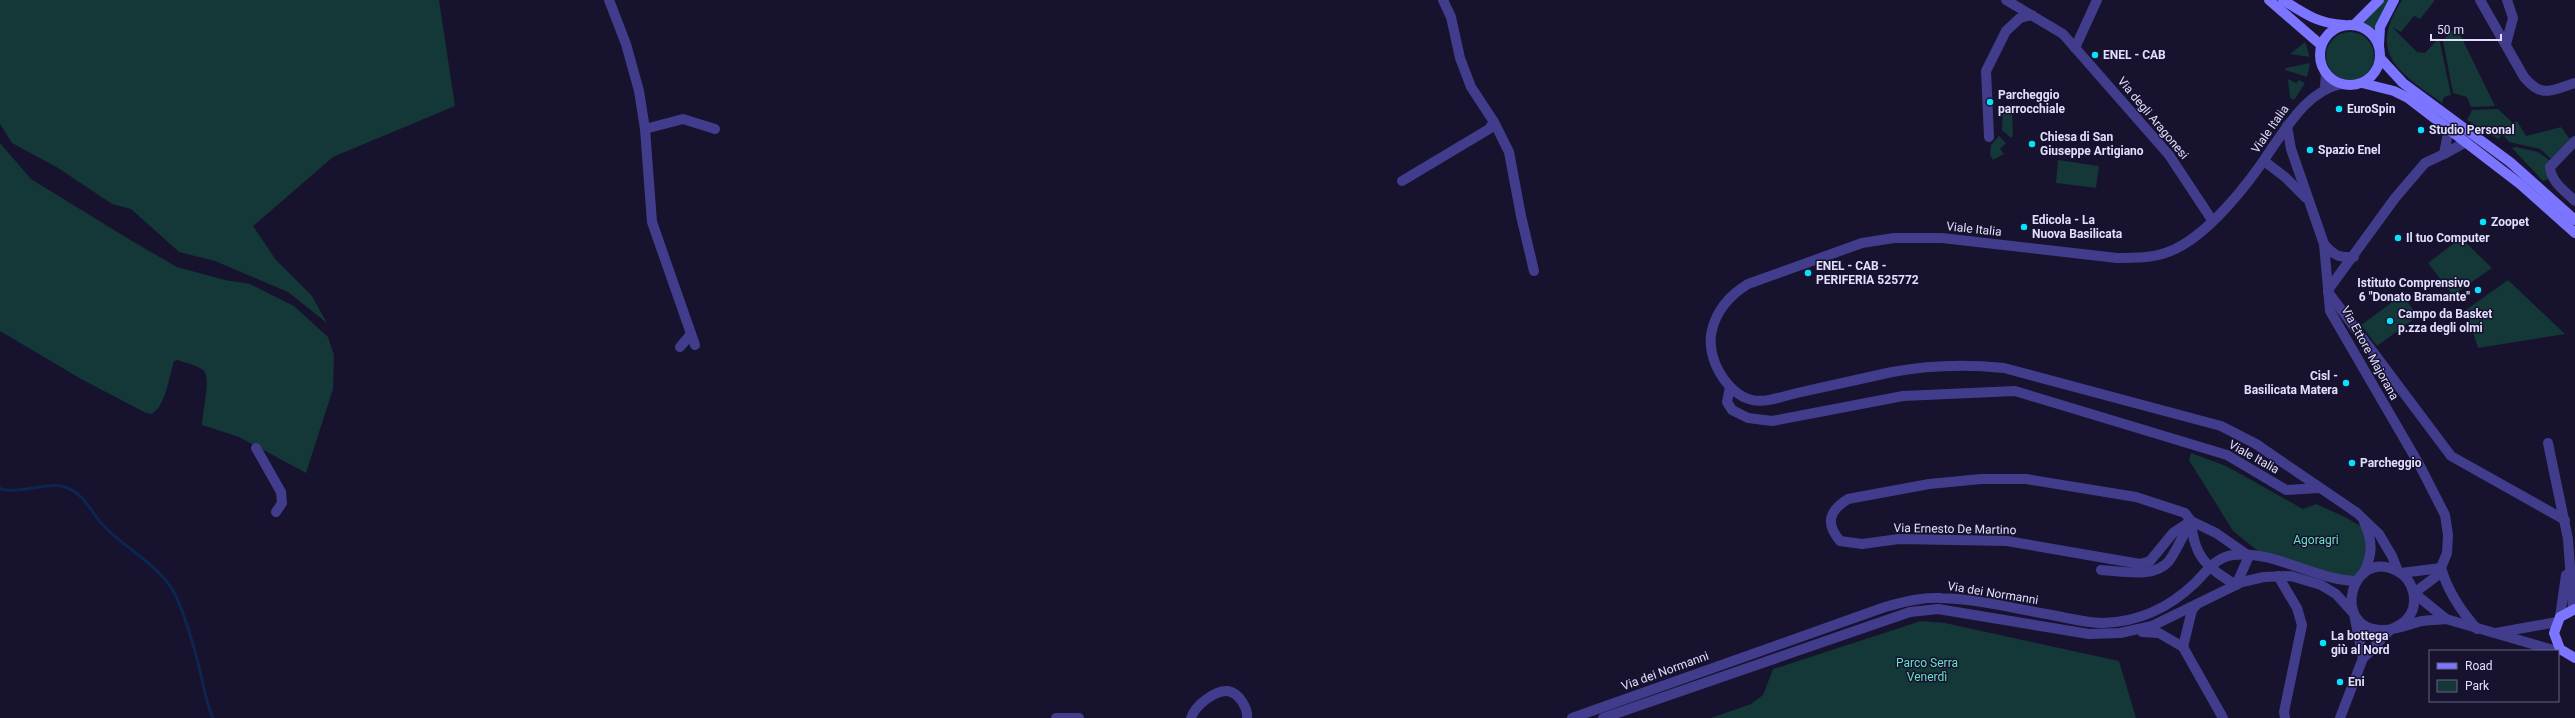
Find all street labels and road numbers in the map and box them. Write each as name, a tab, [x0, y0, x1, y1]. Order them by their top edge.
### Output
street label: Via degli Aragonesi	[2115, 74, 2191, 162]
street label: Viale Italia	[2248, 102, 2292, 156]
street label: Viale Italia	[1946, 219, 2002, 239]
street label: Via Ettore Majorana	[2338, 304, 2402, 402]
street label: Viale Italia	[2226, 437, 2282, 477]
street label: Via Ernesto De Martino	[1894, 521, 2017, 537]
street label: Via dei Normanni	[1947, 579, 2040, 607]
street label: Via dei Normanni	[1619, 649, 1711, 693]

